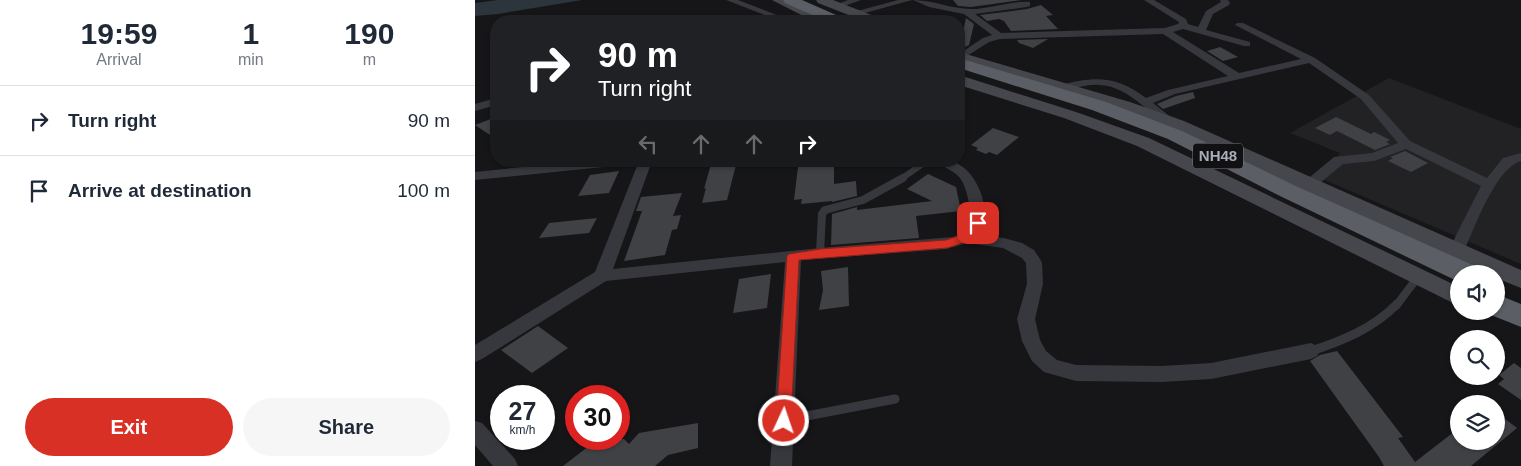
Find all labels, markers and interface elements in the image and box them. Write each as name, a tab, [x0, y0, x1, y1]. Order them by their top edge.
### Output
text: 19:59	[81, 17, 157, 50]
text: 1	[242, 17, 259, 50]
text: 190	[344, 17, 394, 50]
icon: right	[515, 35, 580, 100]
text: 90 m	[598, 35, 678, 74]
text: Arrival	[96, 51, 142, 68]
text: min	[238, 51, 264, 68]
text: m	[363, 51, 376, 68]
text: Turn right	[598, 76, 691, 101]
icon: right	[25, 107, 53, 135]
text: Turn right	[68, 110, 156, 131]
text: 90 m	[408, 110, 450, 131]
icon: left	[634, 130, 662, 158]
icon: ahead	[687, 130, 715, 158]
icon: ahead	[740, 130, 768, 158]
icon: right	[793, 130, 821, 158]
road number: NH48	[1193, 144, 1243, 168]
icon: arrive	[25, 177, 53, 205]
text: Arrive at destination	[68, 180, 252, 201]
text: 100 m	[397, 180, 450, 201]
pin	[957, 202, 999, 244]
icon: arrive	[964, 209, 992, 237]
map controls	[1450, 265, 1505, 450]
button: sound	[1450, 265, 1505, 320]
button: search	[1450, 330, 1505, 385]
speed limit sign: 30	[565, 385, 630, 450]
position arrow	[757, 394, 809, 446]
button: layers	[1450, 395, 1505, 450]
text: 27	[509, 397, 536, 425]
button: Exit	[25, 398, 233, 456]
button: Share	[243, 398, 450, 456]
text: km/h	[509, 423, 536, 437]

